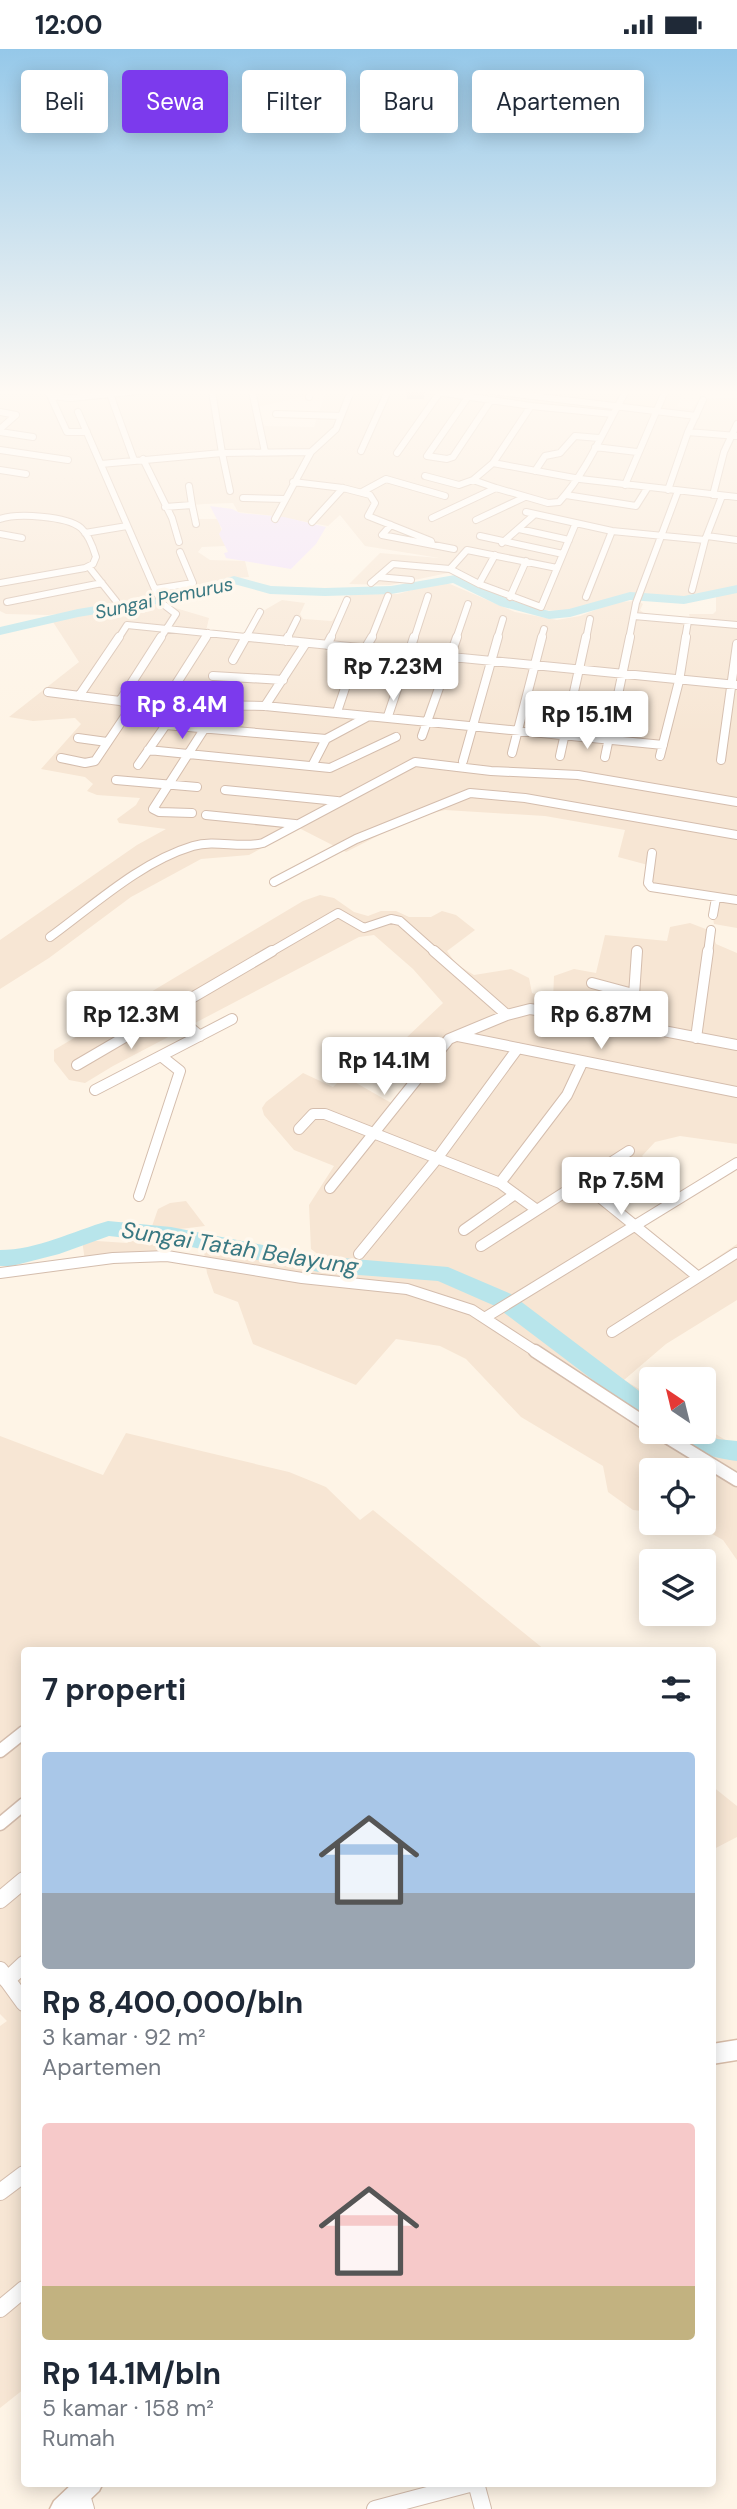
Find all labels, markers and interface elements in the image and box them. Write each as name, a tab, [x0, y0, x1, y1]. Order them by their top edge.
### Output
text: 12:00	[35, 8, 103, 42]
chip: Beli	[21, 70, 108, 133]
chip: Sewa	[122, 70, 228, 133]
chip: Filter	[242, 70, 346, 133]
chip: Baru	[360, 70, 458, 133]
chip: Apartemen	[472, 70, 644, 133]
water label: Sungai Pemurus	[93, 571, 235, 625]
pin: Rp 7.23M	[321, 643, 465, 703]
text: Rp 7.23M	[343, 651, 443, 681]
pin: Rp 8.4M	[117, 681, 247, 741]
text: Rp 8.4M	[137, 689, 227, 719]
pin: Rp 15.1M	[515, 691, 659, 751]
text: Rp 15.1M	[541, 699, 633, 729]
pin: Rp 12.3M	[59, 991, 203, 1051]
pin: Rp 6.87M	[529, 991, 673, 1051]
text: Rp 12.3M	[83, 999, 179, 1029]
text: Rp 6.87M	[550, 999, 652, 1029]
pin: Rp 14.1M	[312, 1037, 456, 1097]
text: Rp 14.1M	[338, 1045, 430, 1075]
pin: Rp 7.5M	[556, 1157, 686, 1217]
text: Rp 7.5M	[578, 1165, 664, 1195]
water label: Sungai Tatah Belayung	[120, 1214, 362, 1282]
north arrow	[639, 1367, 716, 1444]
map controls	[639, 1367, 716, 1626]
button: locate	[639, 1458, 716, 1535]
button: layers	[639, 1549, 716, 1626]
text: 7 properti	[42, 1670, 186, 1709]
icon: filters	[657, 1670, 695, 1708]
icon: home	[306, 1797, 432, 1923]
text: Rp 8,400,000/bln	[42, 1983, 303, 2022]
text: 3 kamar · 92 m²	[42, 2022, 206, 2052]
text: Apartemen	[42, 2052, 161, 2082]
icon: home	[306, 2168, 432, 2294]
text: Rp 14.1M/bln	[42, 2354, 221, 2393]
text: 5 kamar · 158 m²	[42, 2393, 214, 2423]
text: Rumah	[42, 2423, 115, 2453]

